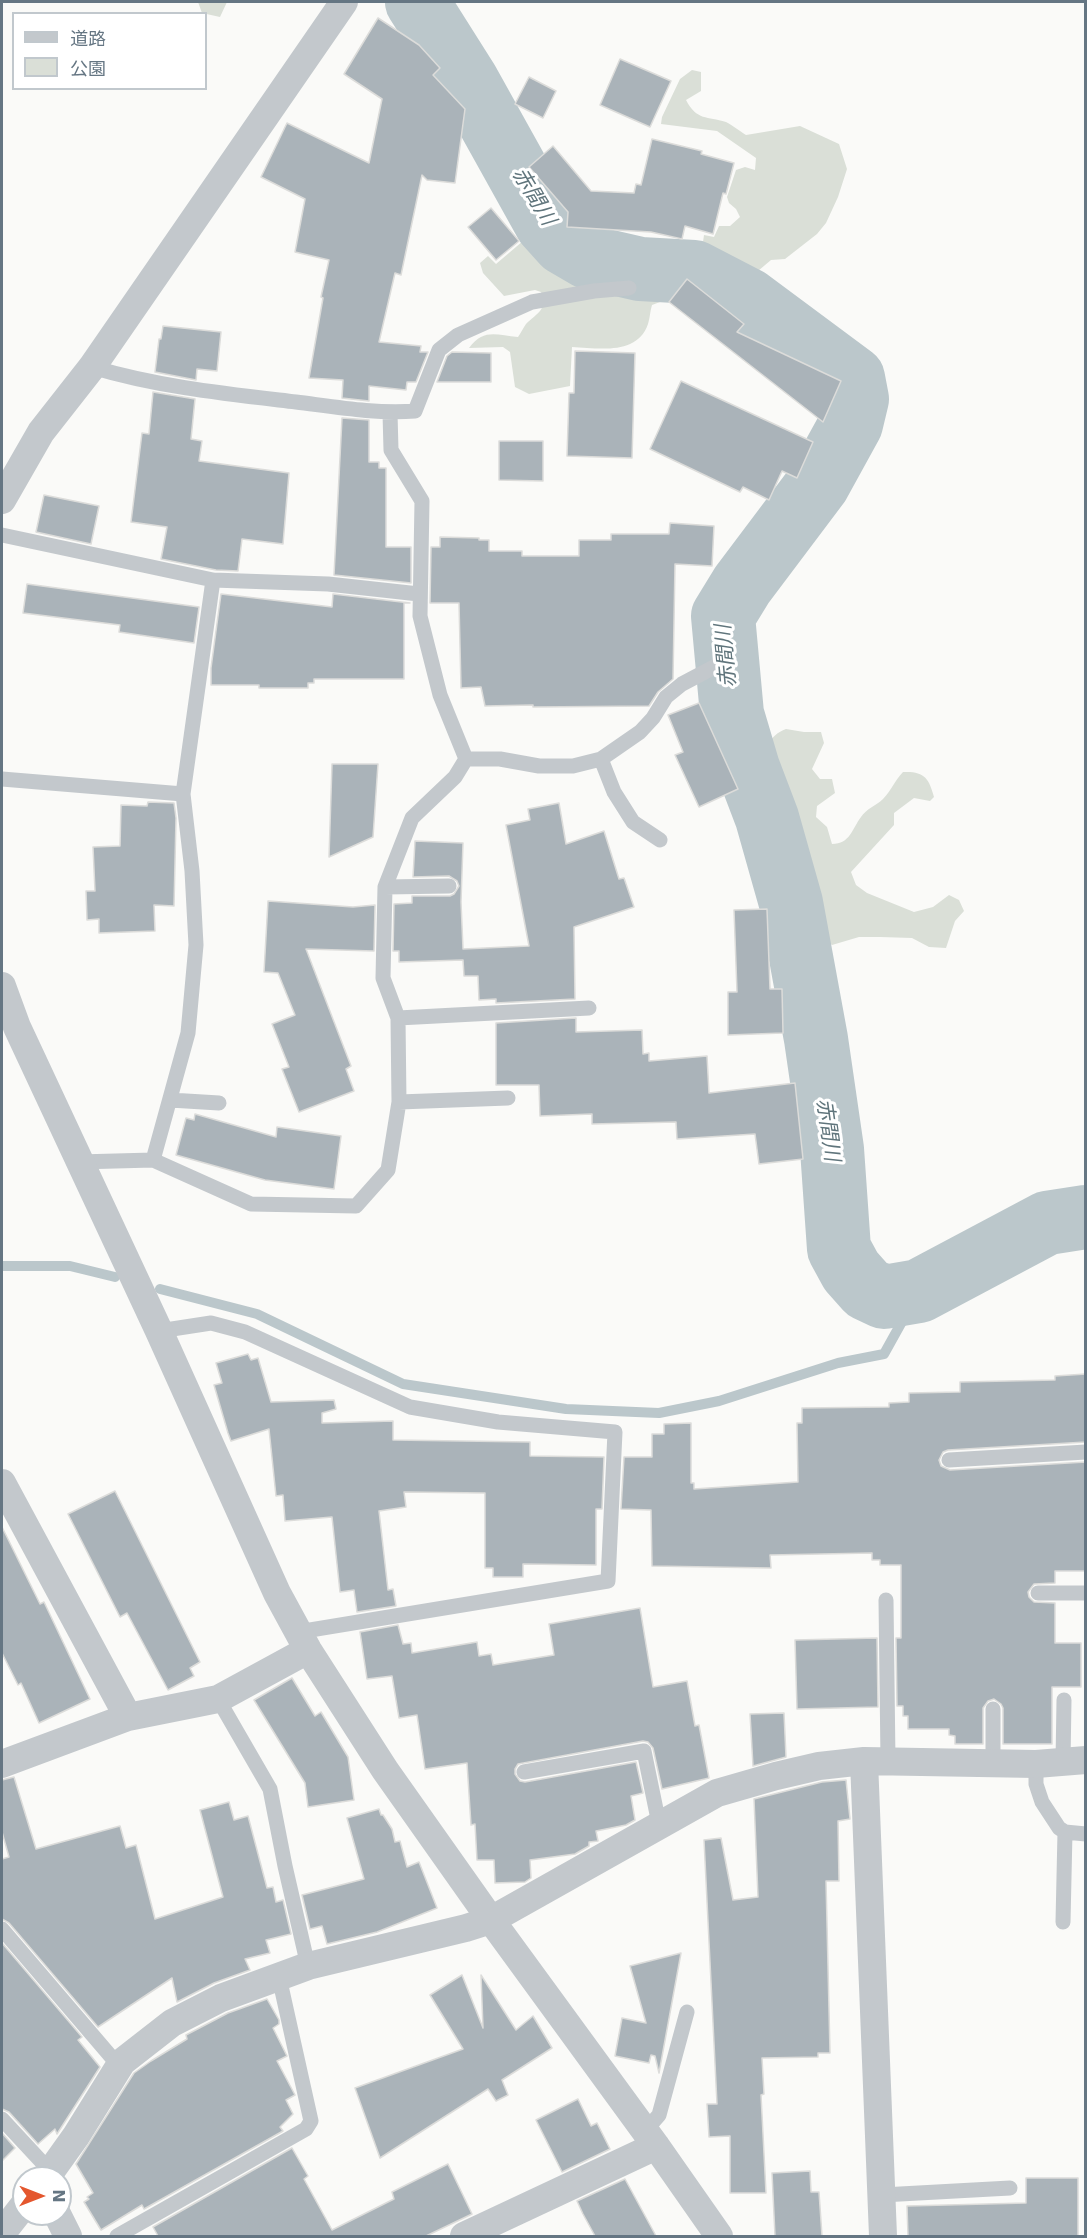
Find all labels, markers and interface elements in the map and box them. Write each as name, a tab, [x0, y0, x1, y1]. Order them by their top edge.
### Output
legend	[12, 12, 207, 90]
text: 道路	[70, 28, 106, 49]
text: 公園	[70, 58, 106, 79]
water label: 赤間川	[506, 164, 560, 230]
water label: 赤間川	[712, 624, 742, 688]
water label: 赤間川	[810, 1097, 844, 1163]
north arrow	[12, 2166, 72, 2226]
text: N	[49, 2189, 68, 2203]

